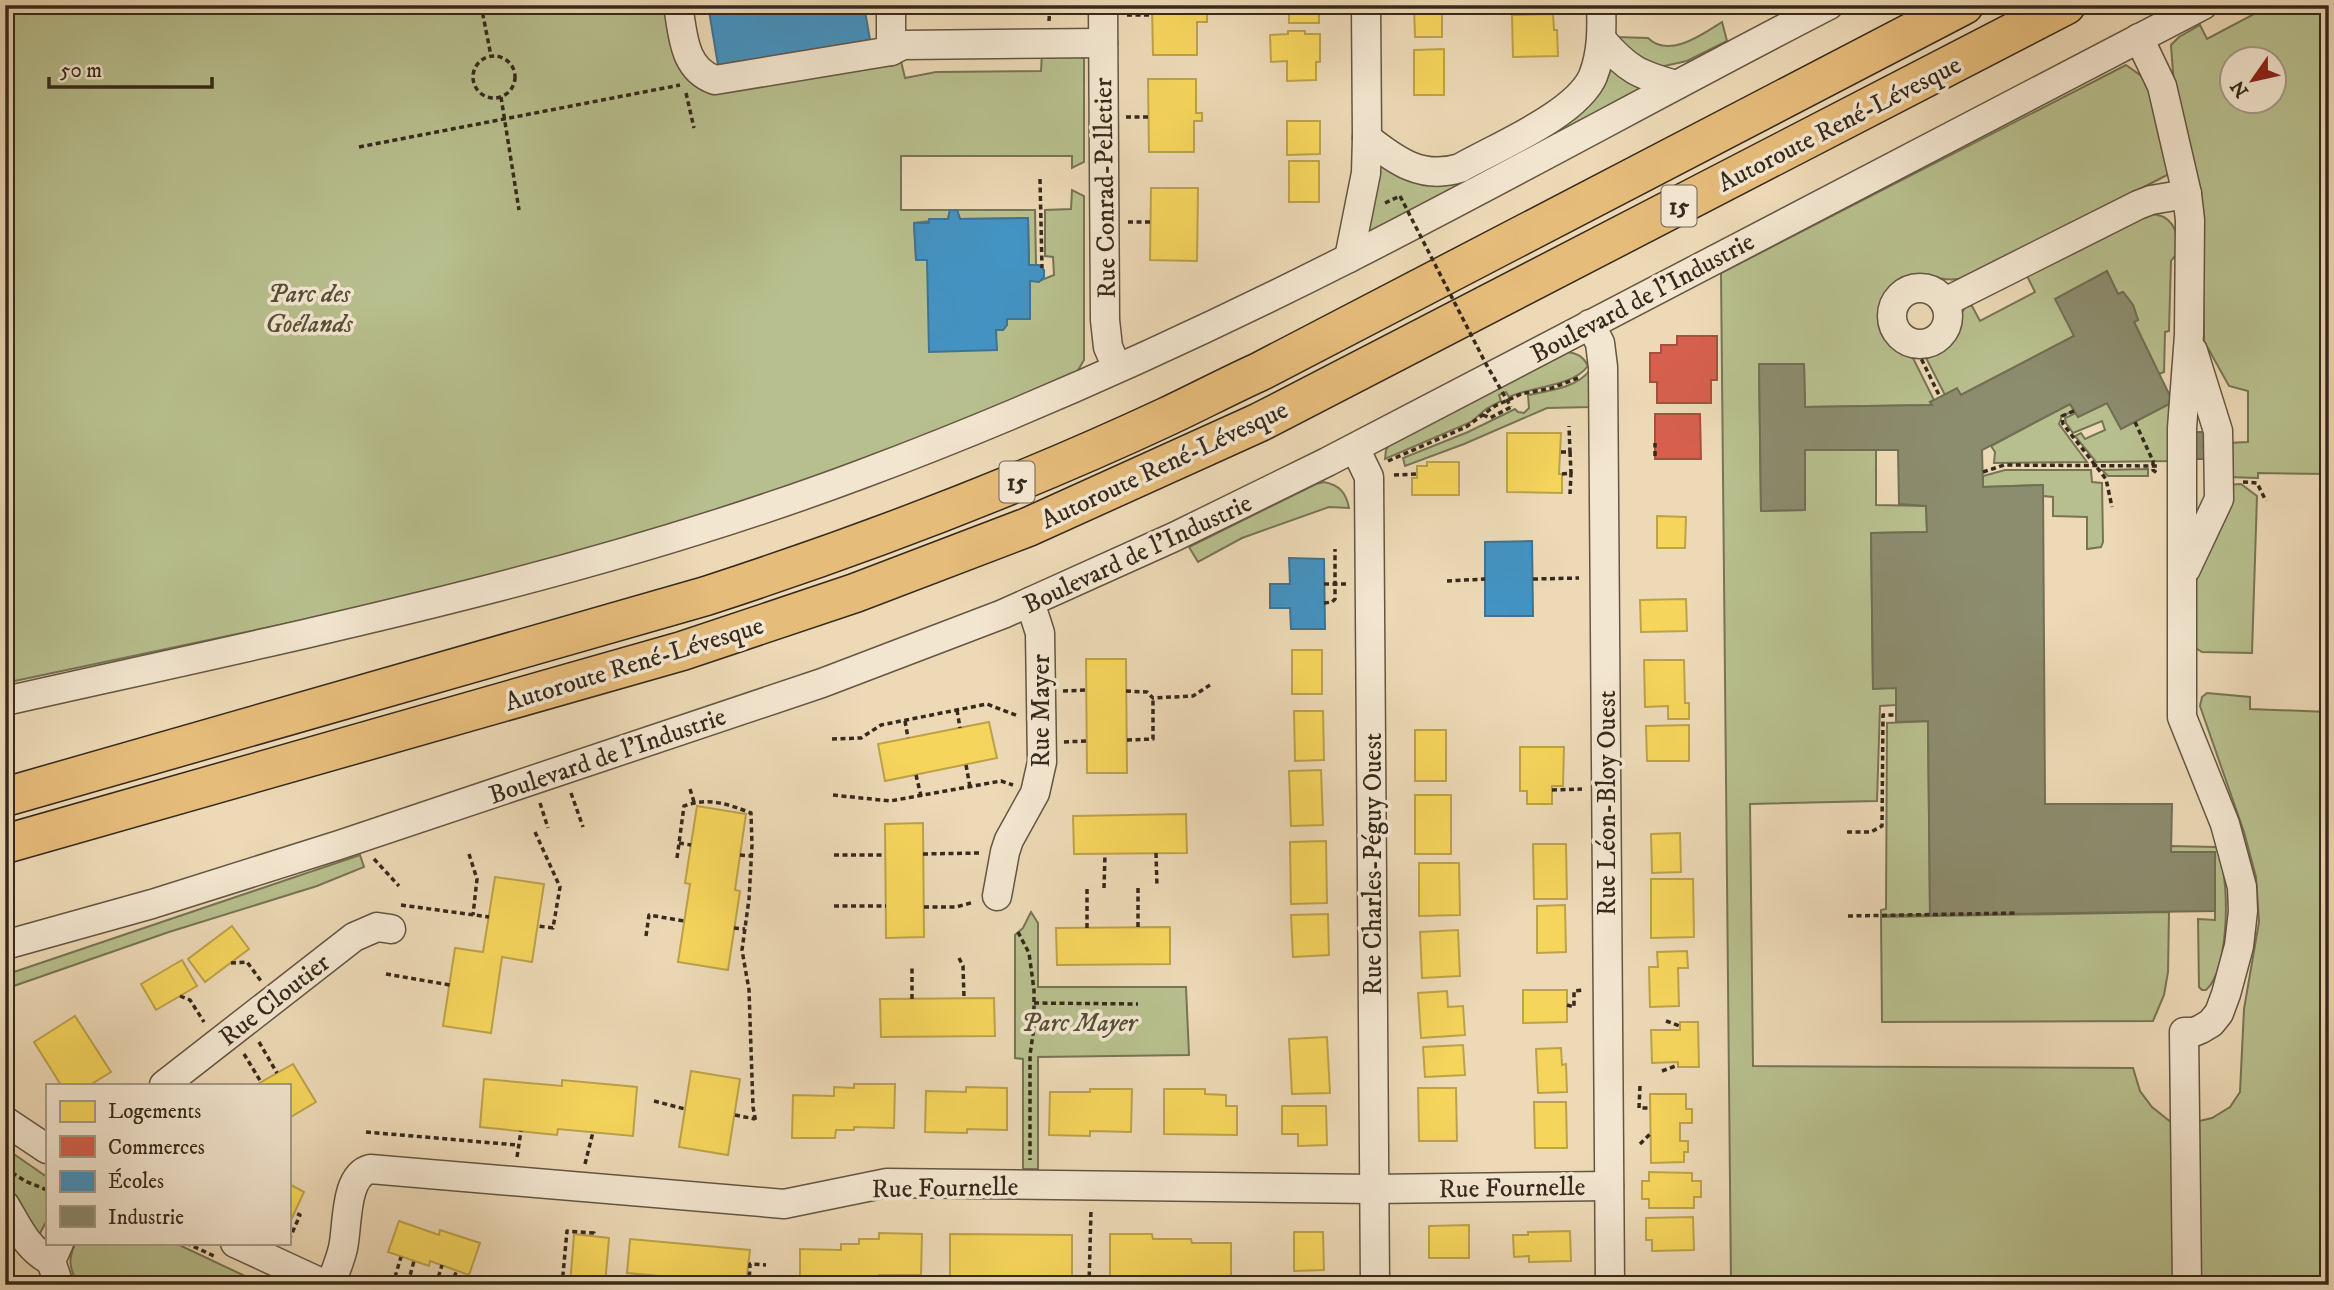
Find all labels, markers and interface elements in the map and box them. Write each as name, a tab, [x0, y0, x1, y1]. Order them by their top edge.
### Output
scale bar	[49, 46, 212, 90]
north arrow	[2218, 46, 2288, 116]
street label: Autoroute René-Lévesque	[1712, 49, 1967, 200]
text: 50 m	[60, 58, 102, 84]
text: N	[2226, 75, 2254, 102]
street label: Rue Conrad-Pelletier	[1087, 77, 1124, 299]
road number: 15	[1662, 186, 1696, 226]
street label: Boulevard de l'Industrie	[1525, 225, 1760, 371]
park label: Parc des Goélands	[265, 278, 354, 341]
street label: Autoroute René-Lévesque	[1036, 394, 1293, 537]
road number: 15	[1000, 462, 1034, 503]
street label: Boulevard de l'Industrie	[1018, 487, 1257, 622]
street label: Autoroute René-Lévesque	[501, 609, 768, 720]
street label: Rue Mayer	[1025, 654, 1058, 768]
street label: Rue Léon-Bloy Ouest	[1591, 690, 1624, 916]
street label: Boulevard de l'Industrie	[485, 700, 730, 812]
street label: Rue Charles-Péguy Ouest	[1357, 733, 1390, 995]
street label: Rue Cloutier	[213, 946, 337, 1054]
park label: Parc Mayer	[1021, 1007, 1139, 1040]
legend	[46, 1084, 290, 1244]
text: Logements	[108, 1099, 201, 1125]
text: Commerces	[108, 1135, 205, 1161]
text: Écoles	[108, 1168, 164, 1195]
street label: Rue Fournelle	[871, 1171, 1019, 1206]
street label: Rue Fournelle	[1438, 1171, 1586, 1206]
text: Industrie	[108, 1205, 184, 1231]

